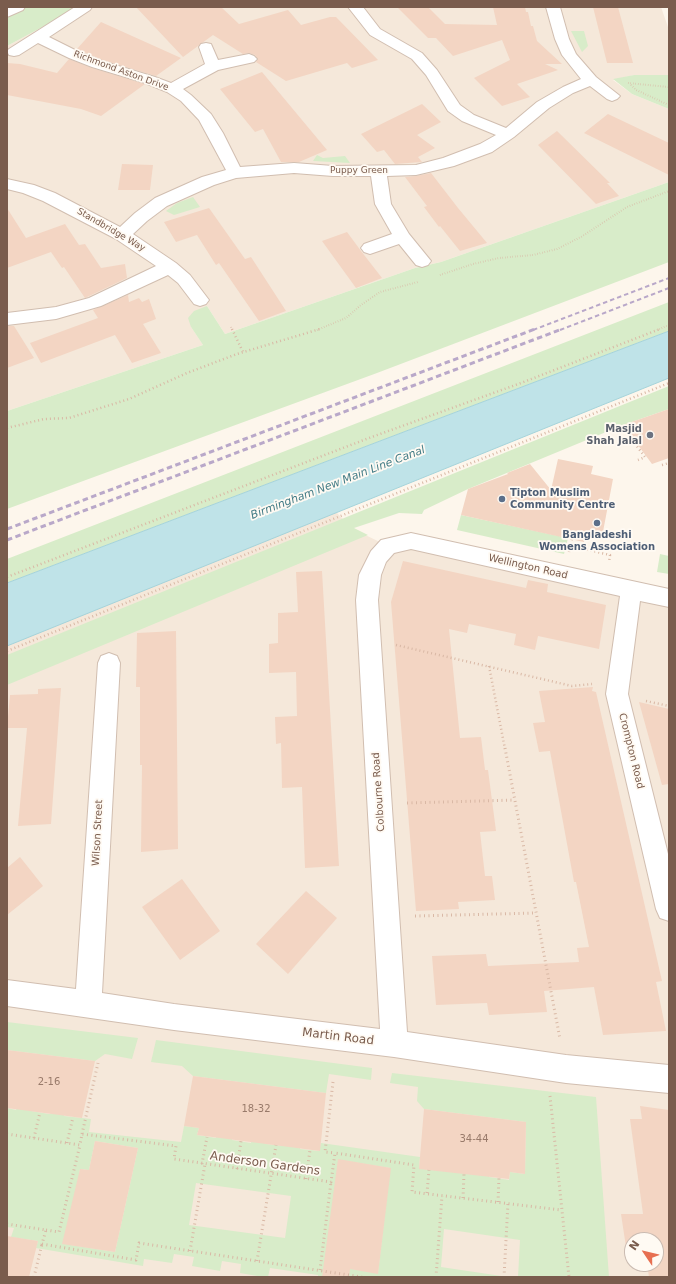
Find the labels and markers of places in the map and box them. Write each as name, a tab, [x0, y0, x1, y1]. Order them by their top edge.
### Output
place label: Masjid Shah Jalal	[586, 423, 642, 446]
marker: Masjid Shah Jalal	[645, 430, 655, 440]
place label: Tipton Muslim Community Centre	[510, 487, 615, 510]
marker: Tipton Muslim Community Centre	[497, 494, 507, 504]
marker: Bangladeshi Womens Association	[592, 518, 602, 528]
place label: Bangladeshi Womens Association	[539, 529, 655, 552]

